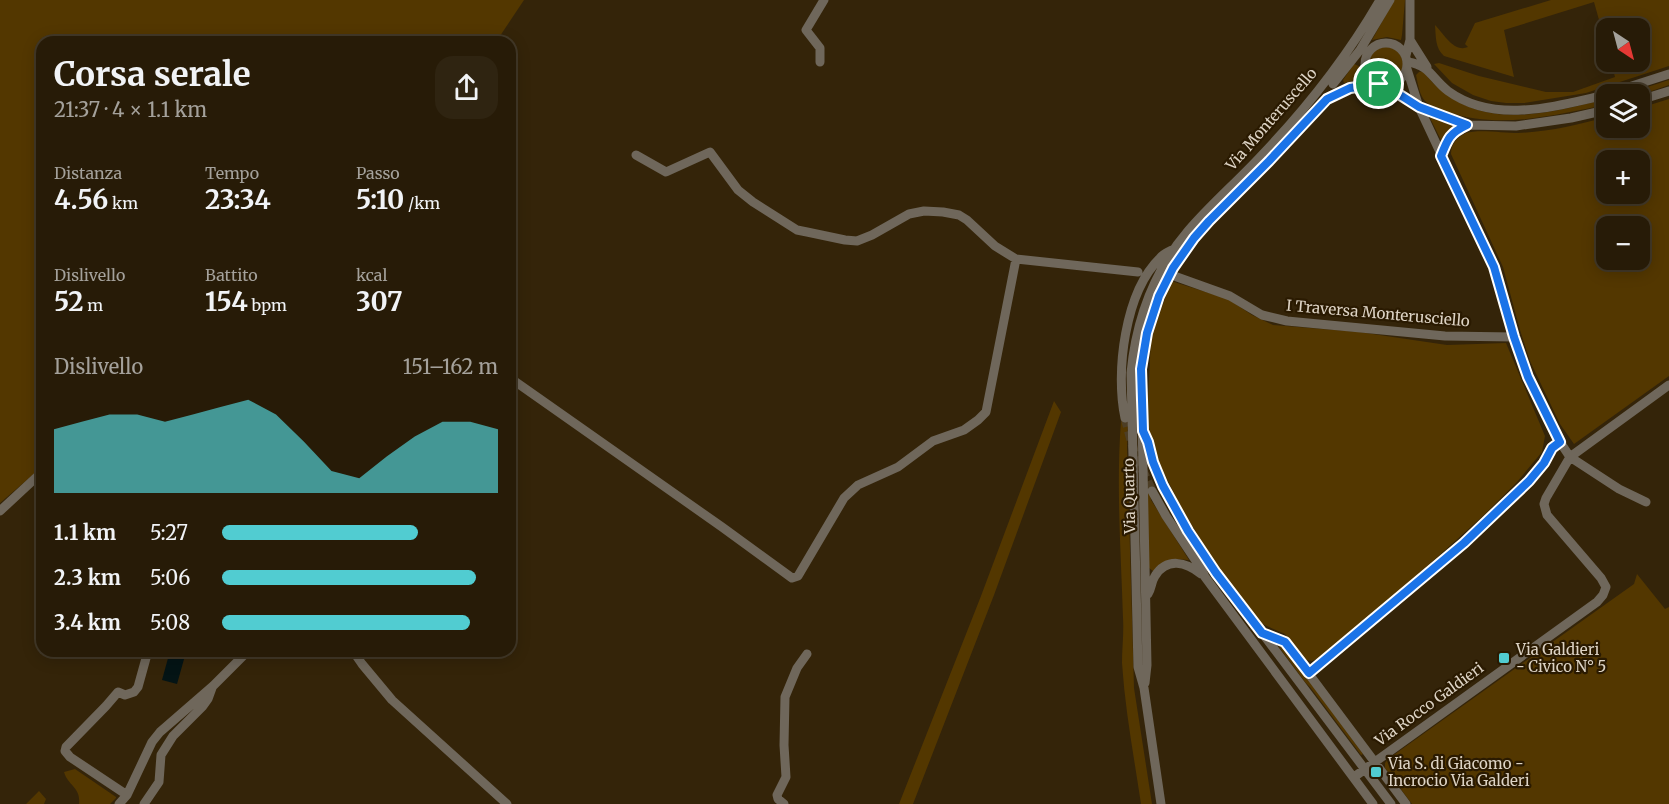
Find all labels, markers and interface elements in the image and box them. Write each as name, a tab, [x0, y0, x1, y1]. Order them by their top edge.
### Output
north arrow	[1596, 18, 1650, 72]
map controls	[1596, 18, 1650, 270]
text: Corsa serale	[54, 54, 250, 95]
button: share	[435, 56, 498, 119]
pin	[1353, 58, 1404, 109]
street label: Via Monteruscello	[1221, 64, 1321, 175]
icon: arrive	[1362, 67, 1395, 100]
button: layers	[1596, 84, 1650, 138]
text: 21:37 · 4 × 1.1 km	[54, 97, 207, 122]
button: +	[1596, 150, 1650, 204]
text: Distanza	[54, 163, 122, 183]
text: Tempo	[205, 163, 259, 183]
text: Passo	[356, 163, 400, 183]
text: 4.56	[54, 183, 108, 216]
text: 23:34	[205, 183, 271, 216]
text: 5:10	[356, 183, 404, 216]
text: km	[108, 193, 138, 213]
text: /km	[404, 193, 440, 213]
button: −	[1596, 216, 1650, 270]
text: Dislivello	[54, 265, 125, 285]
text: Battito	[205, 265, 258, 285]
text: kcal	[356, 265, 387, 285]
text: 52	[54, 285, 84, 318]
text: 154	[205, 285, 248, 318]
text: 307	[356, 285, 403, 318]
text: m	[84, 295, 103, 315]
text: bpm	[248, 295, 287, 315]
street label: I Traversa Monterusciello	[1285, 296, 1471, 331]
text: Dislivello	[54, 354, 143, 379]
text: 151–162 m	[403, 354, 498, 379]
street label: Via Quarto	[1119, 458, 1139, 535]
text: 1.1 km	[54, 520, 116, 545]
text: 5:27	[150, 520, 188, 545]
text: 2.3 km	[54, 565, 121, 590]
text: 5:06	[150, 565, 190, 590]
text: 3.4 km	[54, 610, 121, 635]
text: 5:08	[150, 610, 190, 635]
place label: Via Galdieri - Civico N° 5	[1515, 640, 1606, 676]
marker: Via Galdieri - Civico N° 5	[1497, 651, 1511, 665]
street label: Via Rocco Galdieri	[1370, 658, 1487, 750]
place label: Via S. di Giacomo - Incrocio Via Galderi	[1387, 754, 1530, 790]
marker: Via S. di Giacomo - Incrocio Via Galderi	[1369, 765, 1383, 779]

